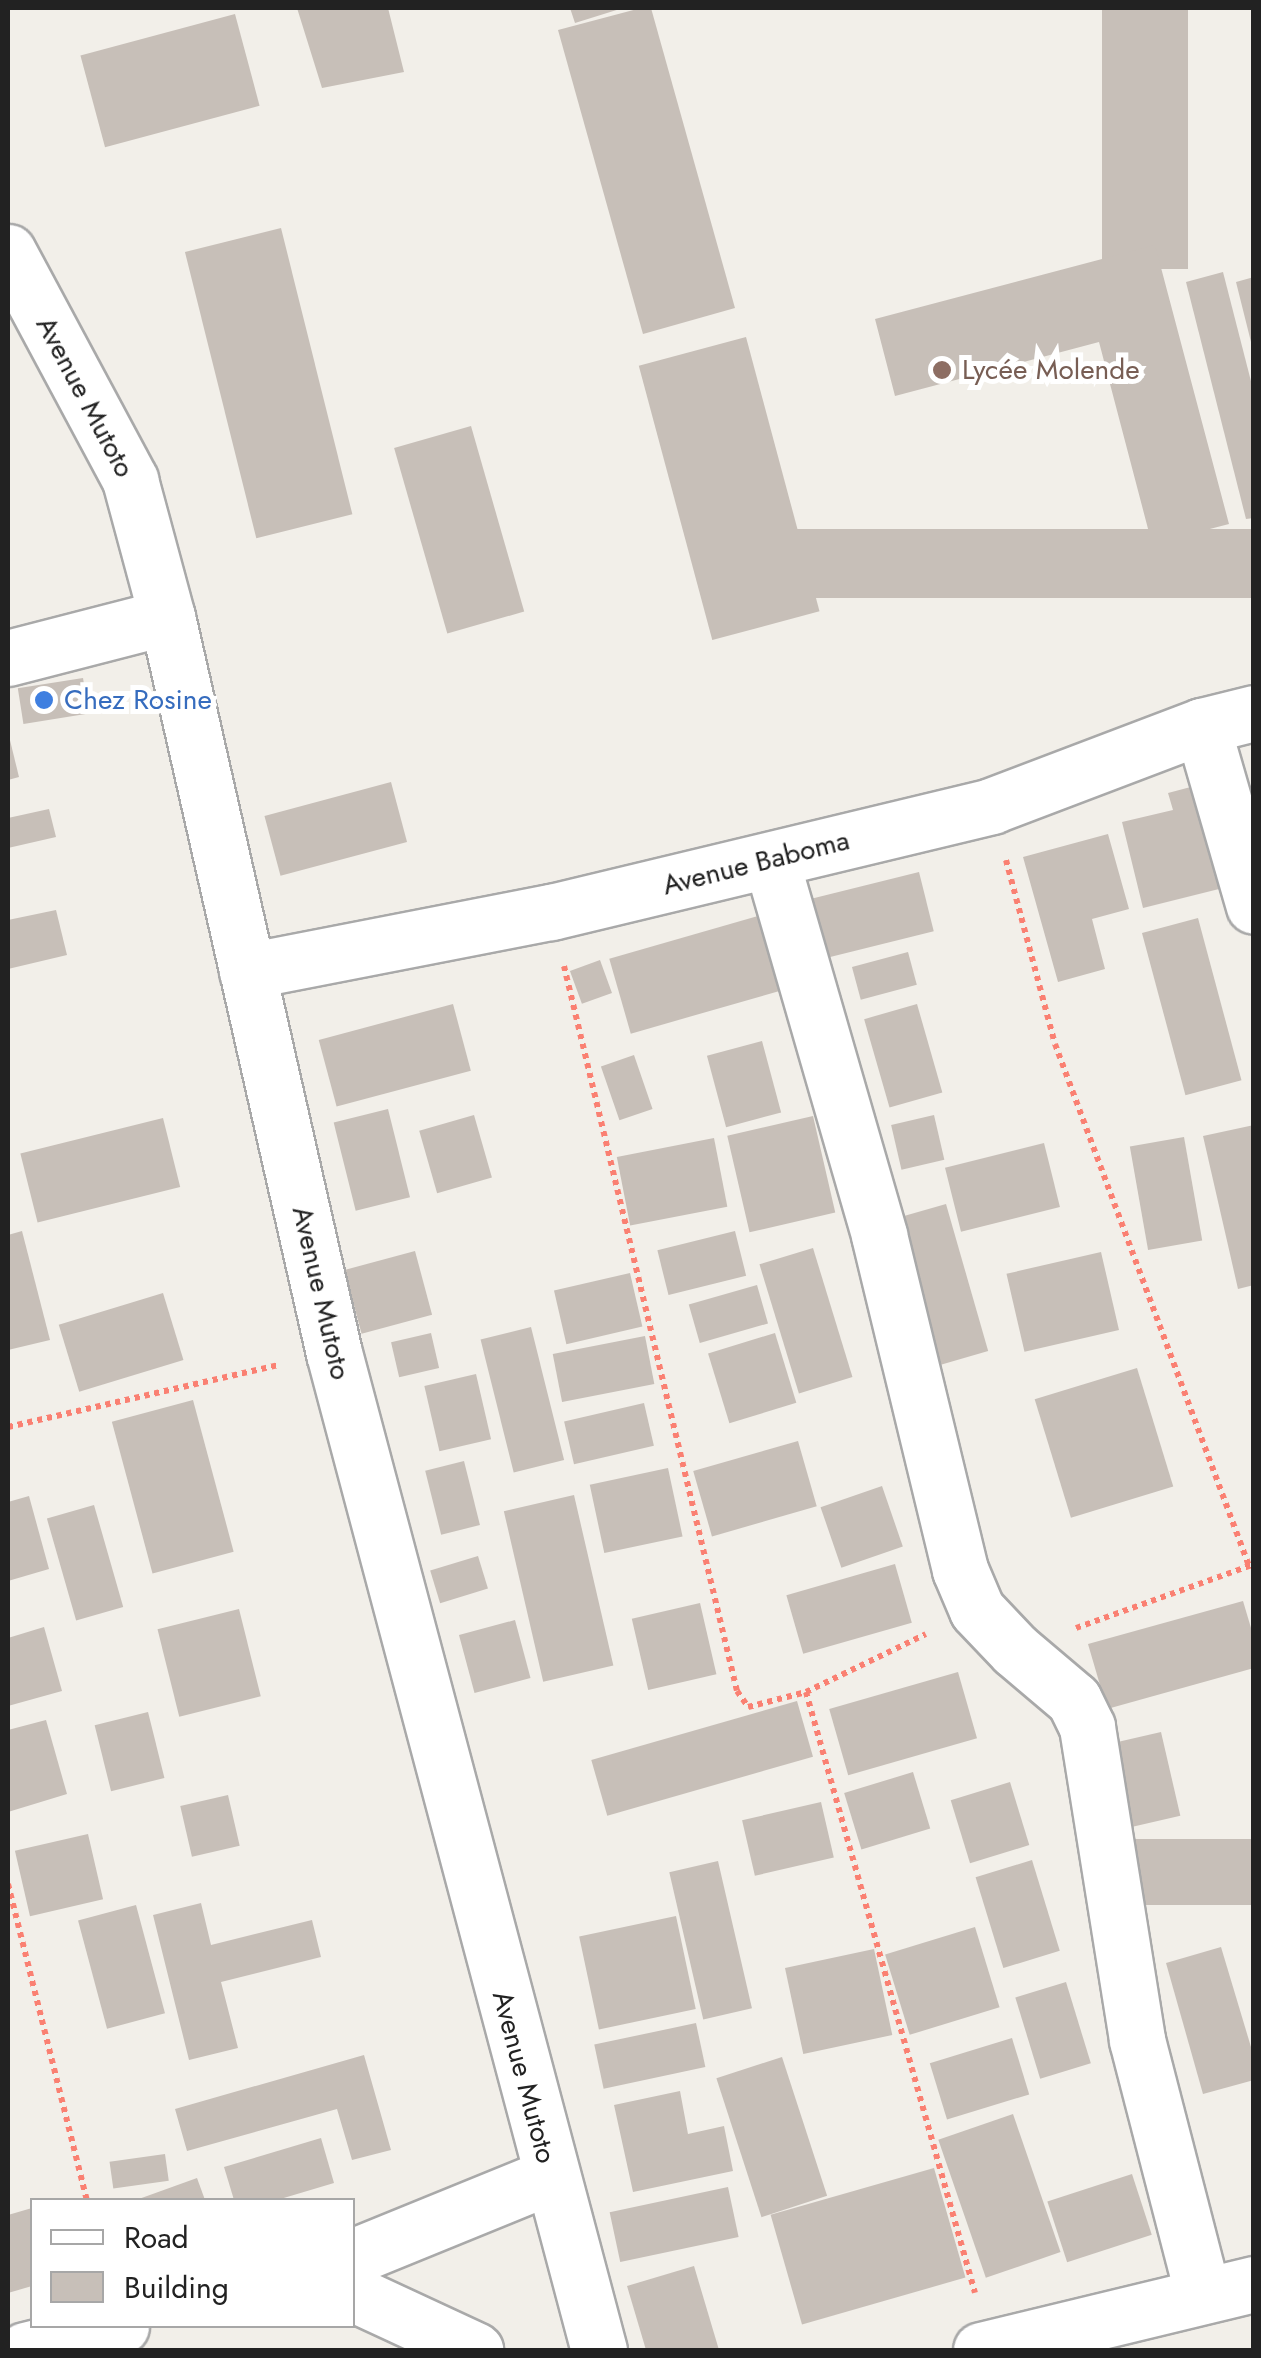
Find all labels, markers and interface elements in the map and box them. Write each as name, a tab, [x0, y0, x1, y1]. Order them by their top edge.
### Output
street label: Avenue Mutoto	[29, 311, 141, 483]
place label: Lycée Molende	[962, 353, 1140, 387]
marker: Lycée Molende	[931, 359, 953, 381]
place label: Chez Rosine	[64, 683, 212, 717]
marker: Chez Rosine	[33, 689, 55, 711]
street label: Avenue Baboma	[659, 824, 853, 902]
street label: Avenue Mutoto	[285, 1203, 357, 1383]
street label: Avenue Mutoto	[485, 1987, 563, 2167]
legend	[30, 2198, 355, 2328]
text: Road	[124, 2216, 189, 2259]
text: Building	[124, 2266, 229, 2309]

